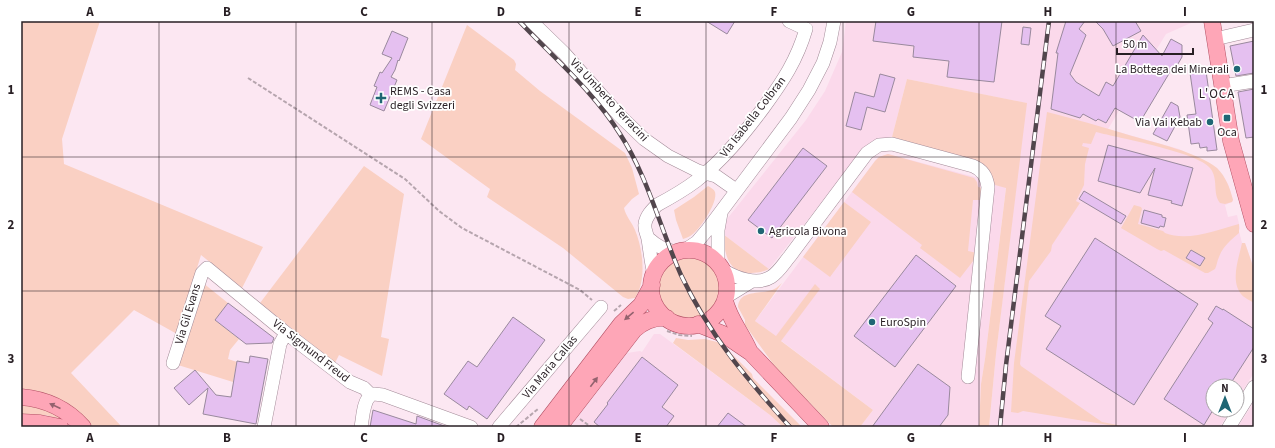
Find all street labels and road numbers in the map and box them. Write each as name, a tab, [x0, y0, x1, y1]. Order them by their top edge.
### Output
street label: Via Umberto Terracini	[566, 55, 652, 145]
street label: Via Isabella Colbran	[716, 73, 790, 161]
street label: Via Gil Evans	[171, 282, 205, 346]
street label: Via Sigmund Freud	[269, 315, 353, 387]
street label: Via Maria Callas	[518, 332, 582, 402]

